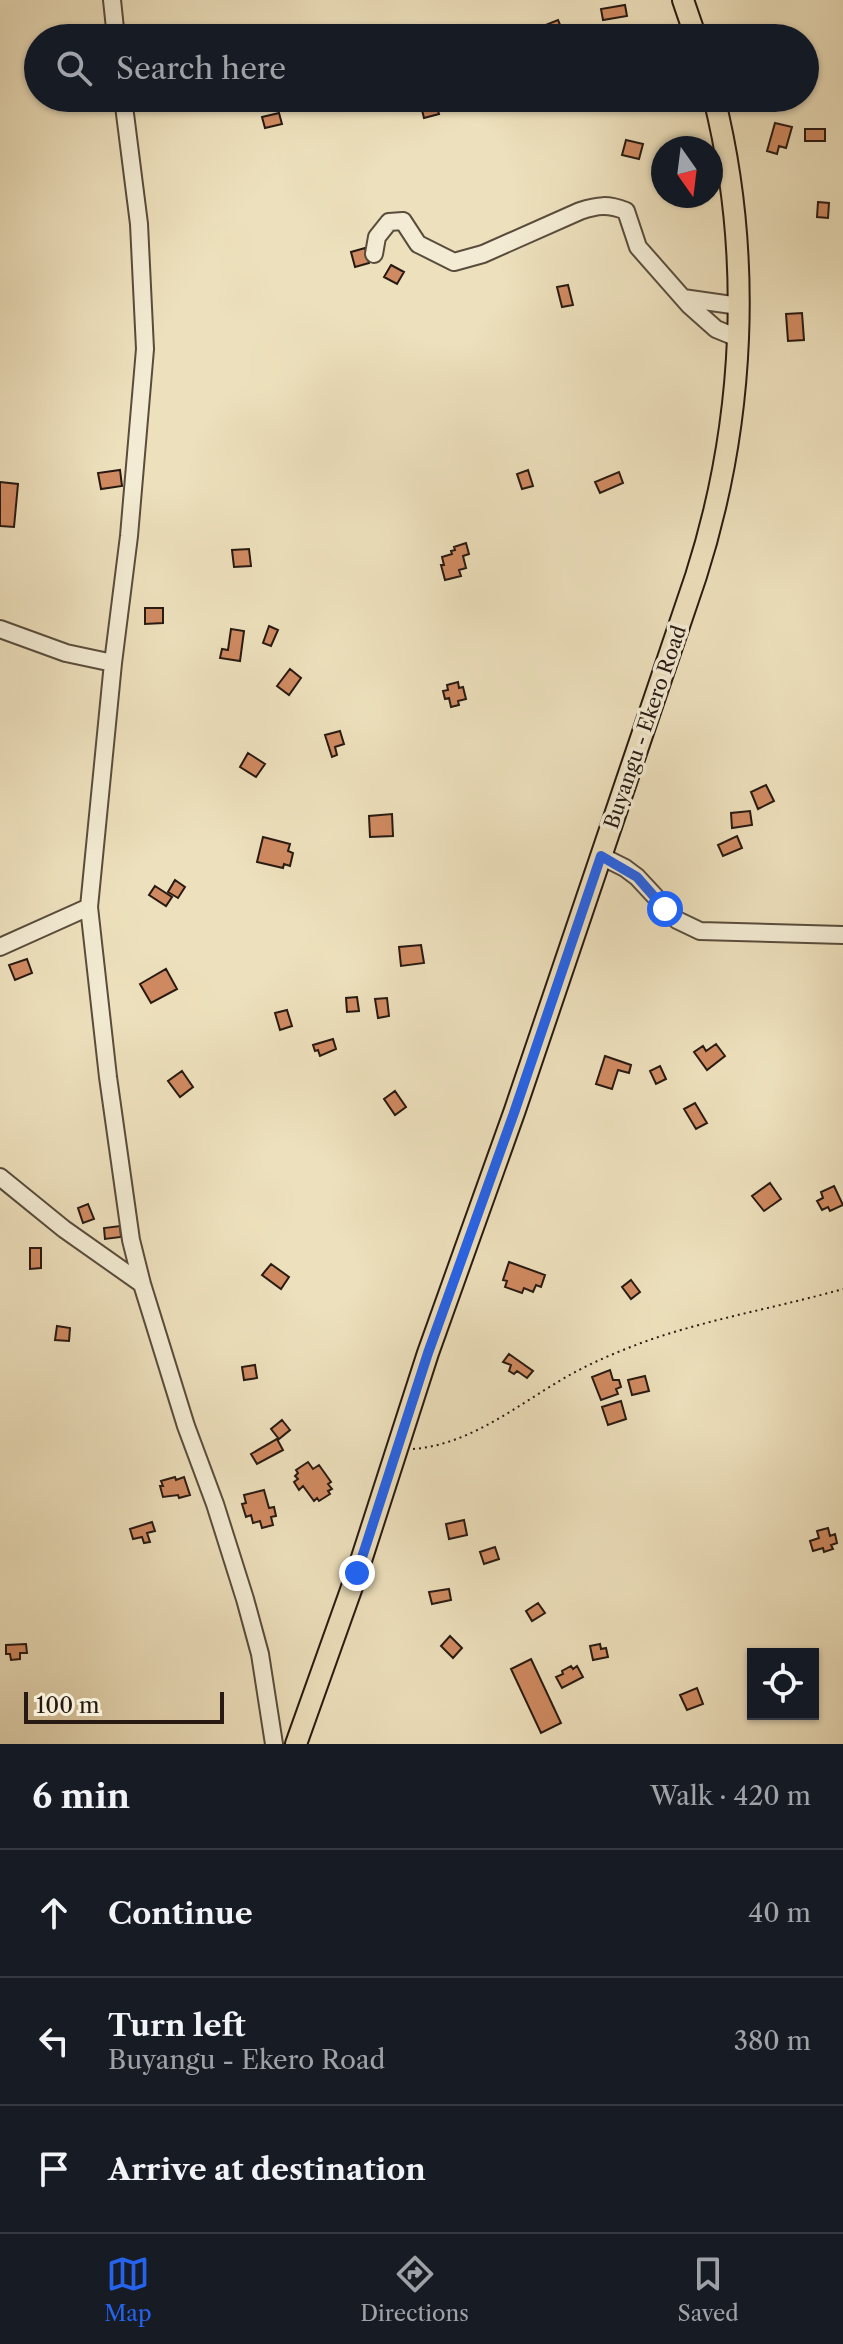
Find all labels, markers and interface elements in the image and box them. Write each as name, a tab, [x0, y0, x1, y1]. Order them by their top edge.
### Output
search box	[24, 24, 819, 112]
icon: search	[52, 46, 96, 90]
text: Search here	[116, 50, 286, 87]
north arrow	[651, 136, 723, 208]
street label: Buyangu - Ekero Road	[599, 622, 691, 832]
route start	[647, 891, 683, 927]
route end	[339, 1555, 375, 1591]
map controls	[747, 1648, 819, 1720]
button: locate	[747, 1648, 819, 1720]
scale bar	[24, 1688, 224, 1724]
text: 100 m	[36, 1692, 99, 1719]
text: 6 min	[32, 1775, 130, 1817]
text: Walk · 420 m	[650, 1780, 811, 1812]
icon: ahead	[32, 1891, 76, 1935]
text: Continue	[108, 1895, 253, 1932]
text: 40 m	[748, 1897, 811, 1929]
text: Turn left	[108, 2007, 245, 2044]
icon: left	[32, 2019, 76, 2063]
text: 380 m	[734, 2025, 811, 2057]
text: Buyangu - Ekero Road	[108, 2044, 385, 2076]
icon: arrive	[32, 2147, 76, 2191]
text: Arrive at destination	[108, 2151, 426, 2188]
tab: Map	[104, 2252, 152, 2327]
tab: Directions	[360, 2252, 469, 2327]
tab: Saved	[678, 2252, 739, 2327]

